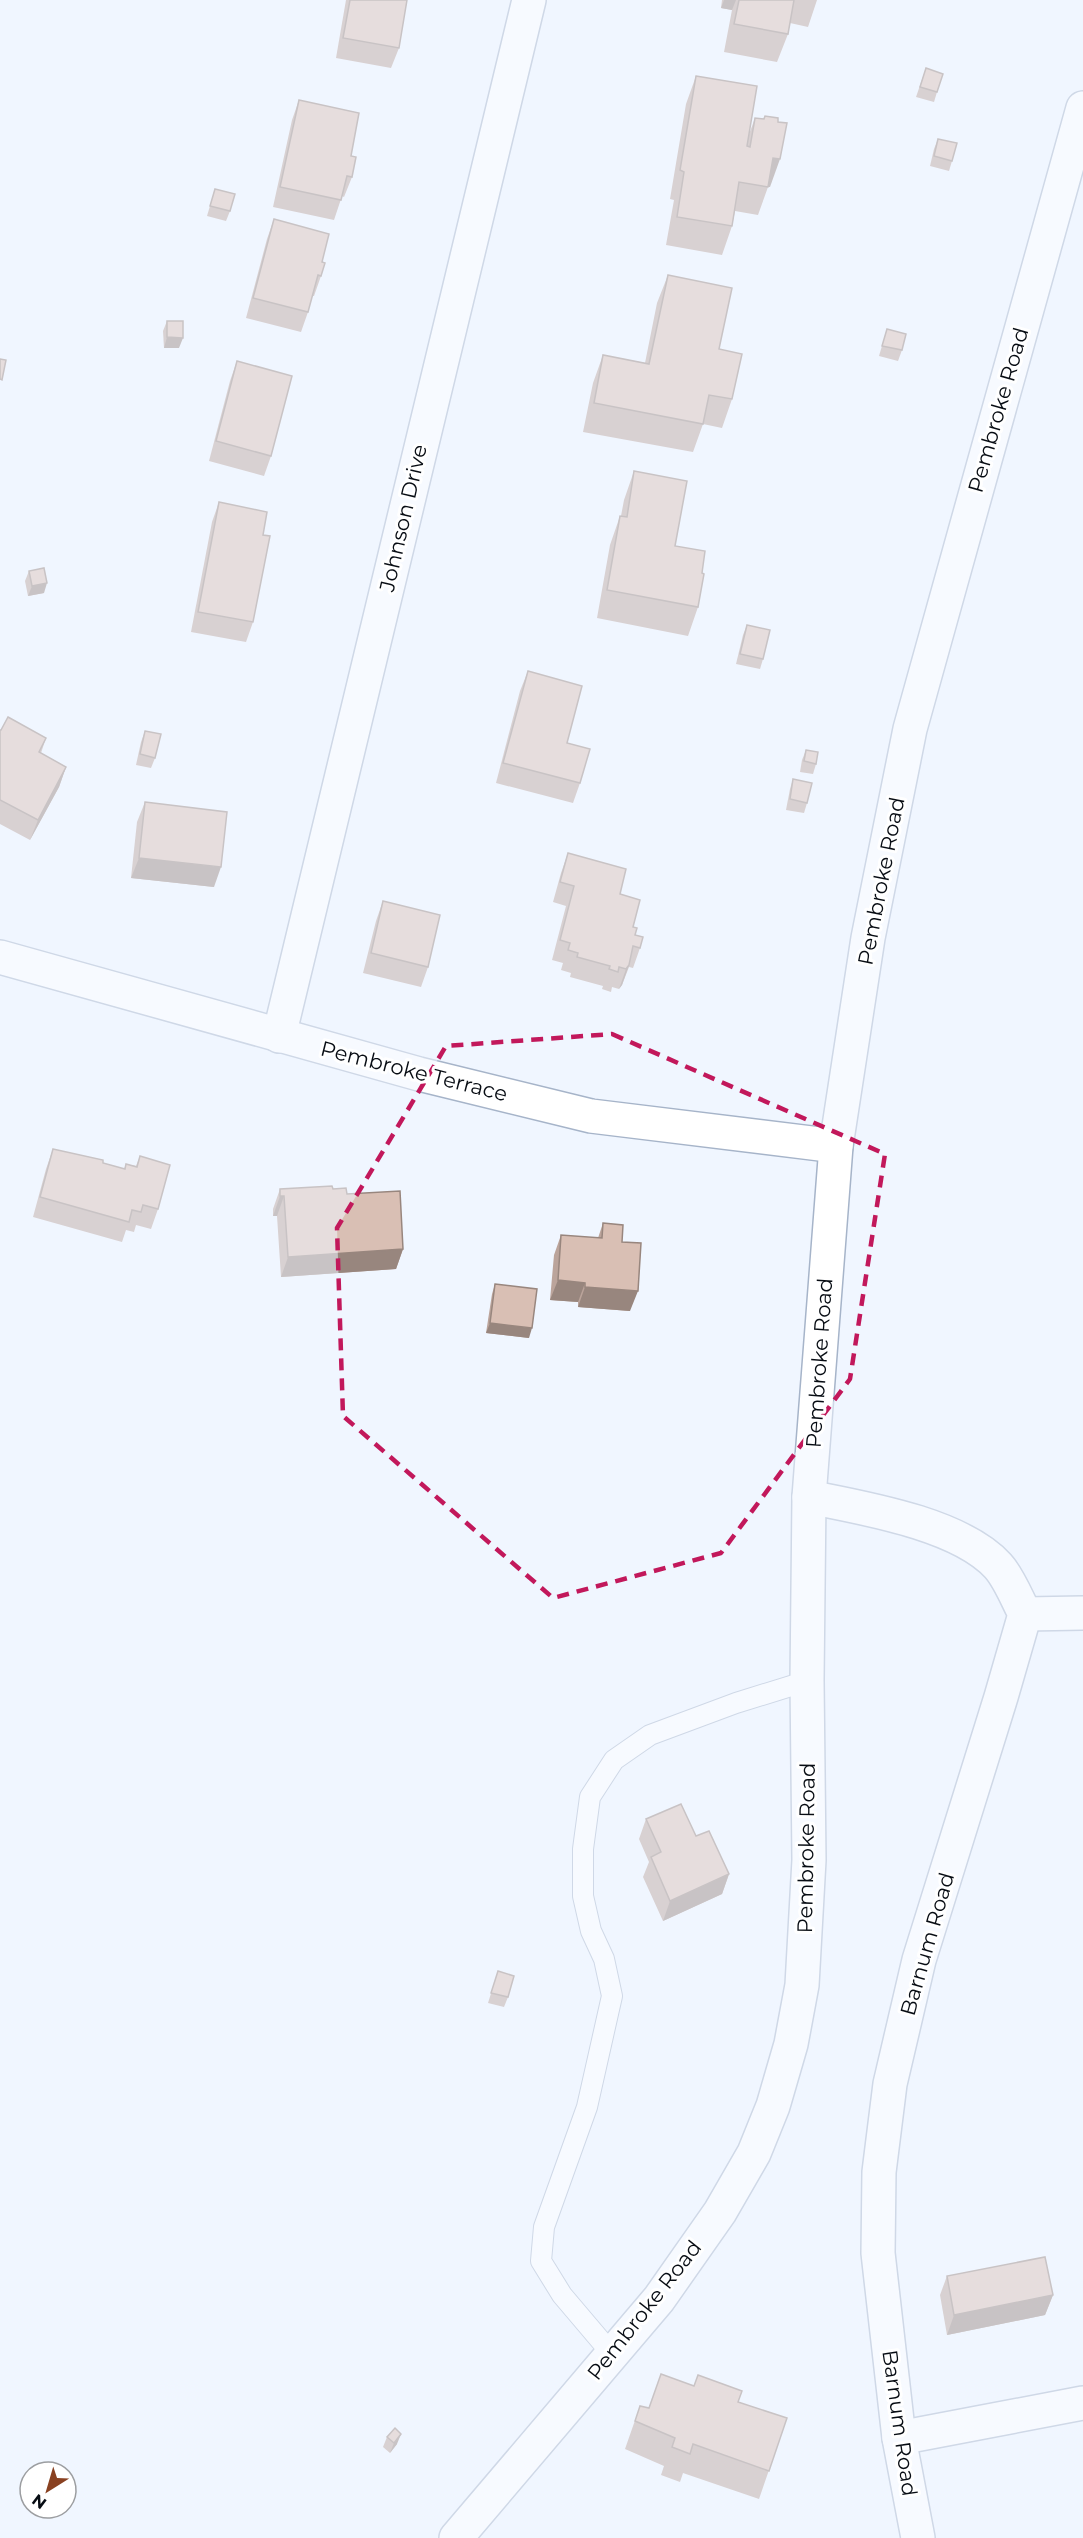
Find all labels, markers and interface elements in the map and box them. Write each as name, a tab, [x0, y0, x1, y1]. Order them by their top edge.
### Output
street label: Pembroke Road	[962, 325, 1034, 495]
street label: Johnson Drive	[374, 442, 432, 595]
street label: Pembroke Road	[852, 795, 910, 967]
street label: Pembroke Terrace	[318, 1036, 510, 1106]
street label: Pembroke Road	[801, 1277, 837, 1449]
street label: Pembroke Road	[792, 1763, 820, 1933]
street label: Barnum Road	[895, 1870, 959, 2018]
street label: Pembroke Road	[582, 2235, 706, 2385]
street label: Barnum Road	[877, 2348, 923, 2498]
north arrow	[18, 2460, 78, 2520]
text: N	[28, 2490, 50, 2513]

